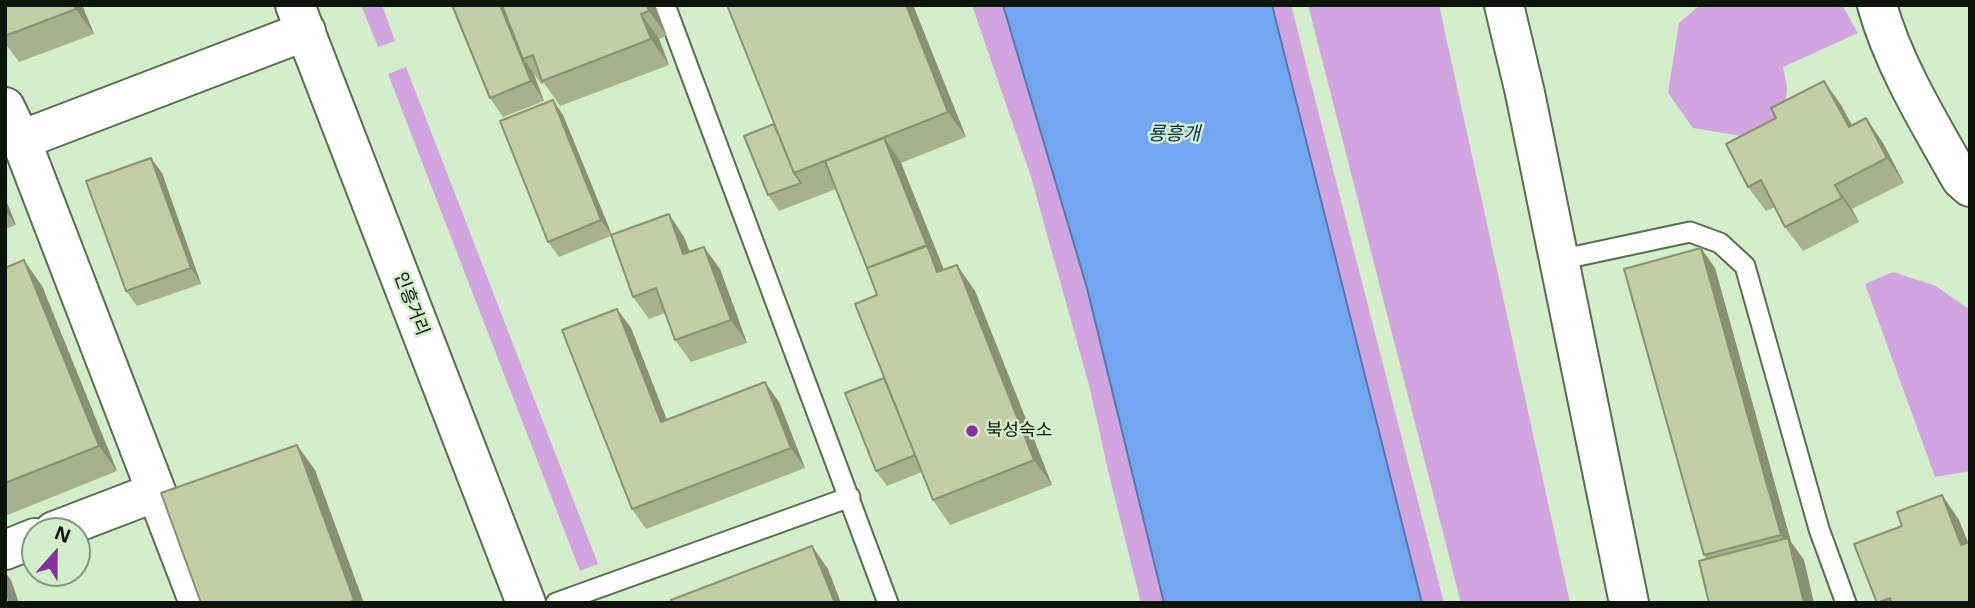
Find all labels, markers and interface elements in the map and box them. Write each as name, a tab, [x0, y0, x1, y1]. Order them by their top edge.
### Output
water label: 룡흥개	[1148, 124, 1200, 146]
street label: 인흥거리	[389, 269, 433, 339]
place label: 북성숙소	[986, 420, 1052, 442]
marker: 북성숙소	[964, 423, 980, 439]
north arrow	[21, 517, 91, 587]
text: N	[51, 519, 75, 549]

